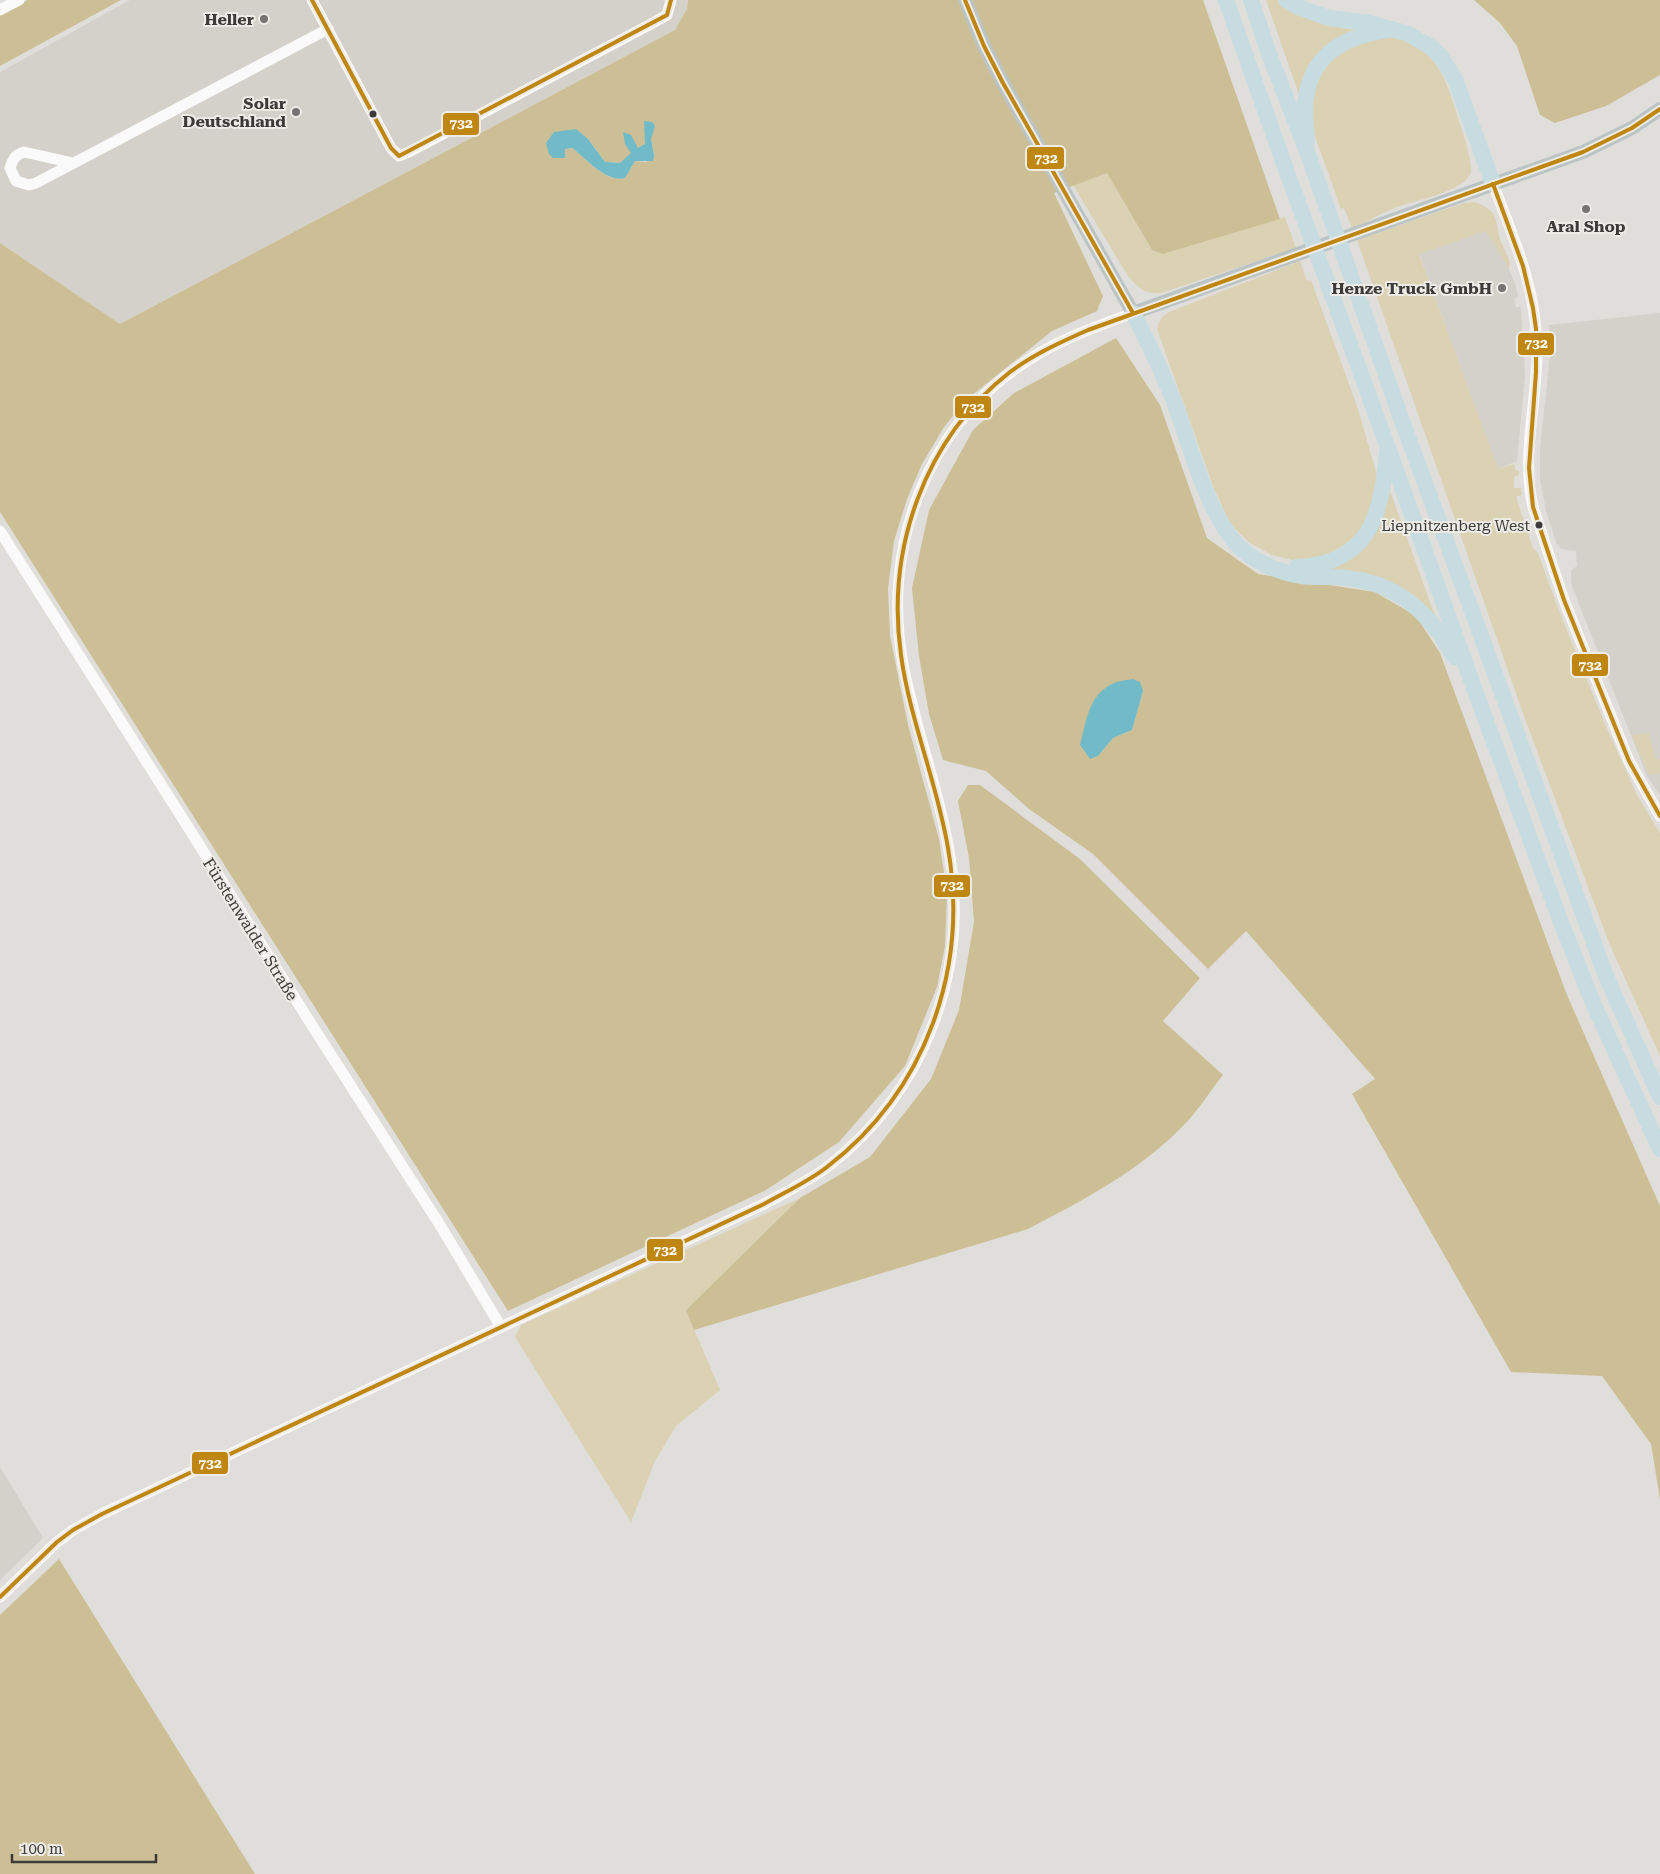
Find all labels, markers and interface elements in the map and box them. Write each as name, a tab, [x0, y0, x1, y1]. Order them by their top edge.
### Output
place label: Heller	[204, 10, 254, 29]
marker: Heller	[258, 13, 270, 25]
place label: Solar Deutschland	[182, 94, 286, 131]
marker: Solar Deutschland	[290, 106, 302, 118]
unlabelled marker	[368, 109, 378, 119]
line badge: 732	[442, 112, 480, 136]
text: 732	[449, 115, 473, 131]
line badge: 732	[1026, 146, 1065, 170]
text: 732	[1034, 150, 1058, 166]
marker: Aral Shop	[1580, 203, 1592, 215]
place label: Aral Shop	[1546, 217, 1626, 236]
place label: Henze Truck GmbH	[1332, 279, 1492, 298]
marker: Henze Truck GmbH	[1496, 282, 1508, 294]
line badge: 732	[1517, 332, 1555, 356]
text: 732	[1524, 335, 1548, 351]
line badge: 732	[954, 395, 992, 419]
text: 732	[961, 399, 985, 415]
place label: Liepnitzenberg West	[1381, 517, 1530, 535]
marker: Liepnitzenberg West	[1534, 520, 1544, 530]
line badge: 732	[1571, 653, 1609, 677]
text: 732	[1578, 657, 1602, 673]
street label: Fürstenwalder Straße	[199, 854, 302, 1004]
line badge: 732	[933, 874, 971, 898]
text: 732	[940, 877, 964, 893]
line badge: 732	[646, 1238, 684, 1262]
text: 732	[653, 1242, 677, 1258]
line badge: 732	[191, 1451, 229, 1475]
text: 732	[198, 1455, 222, 1471]
scale bar	[12, 1832, 156, 1864]
text: 100 m	[20, 1840, 63, 1858]

